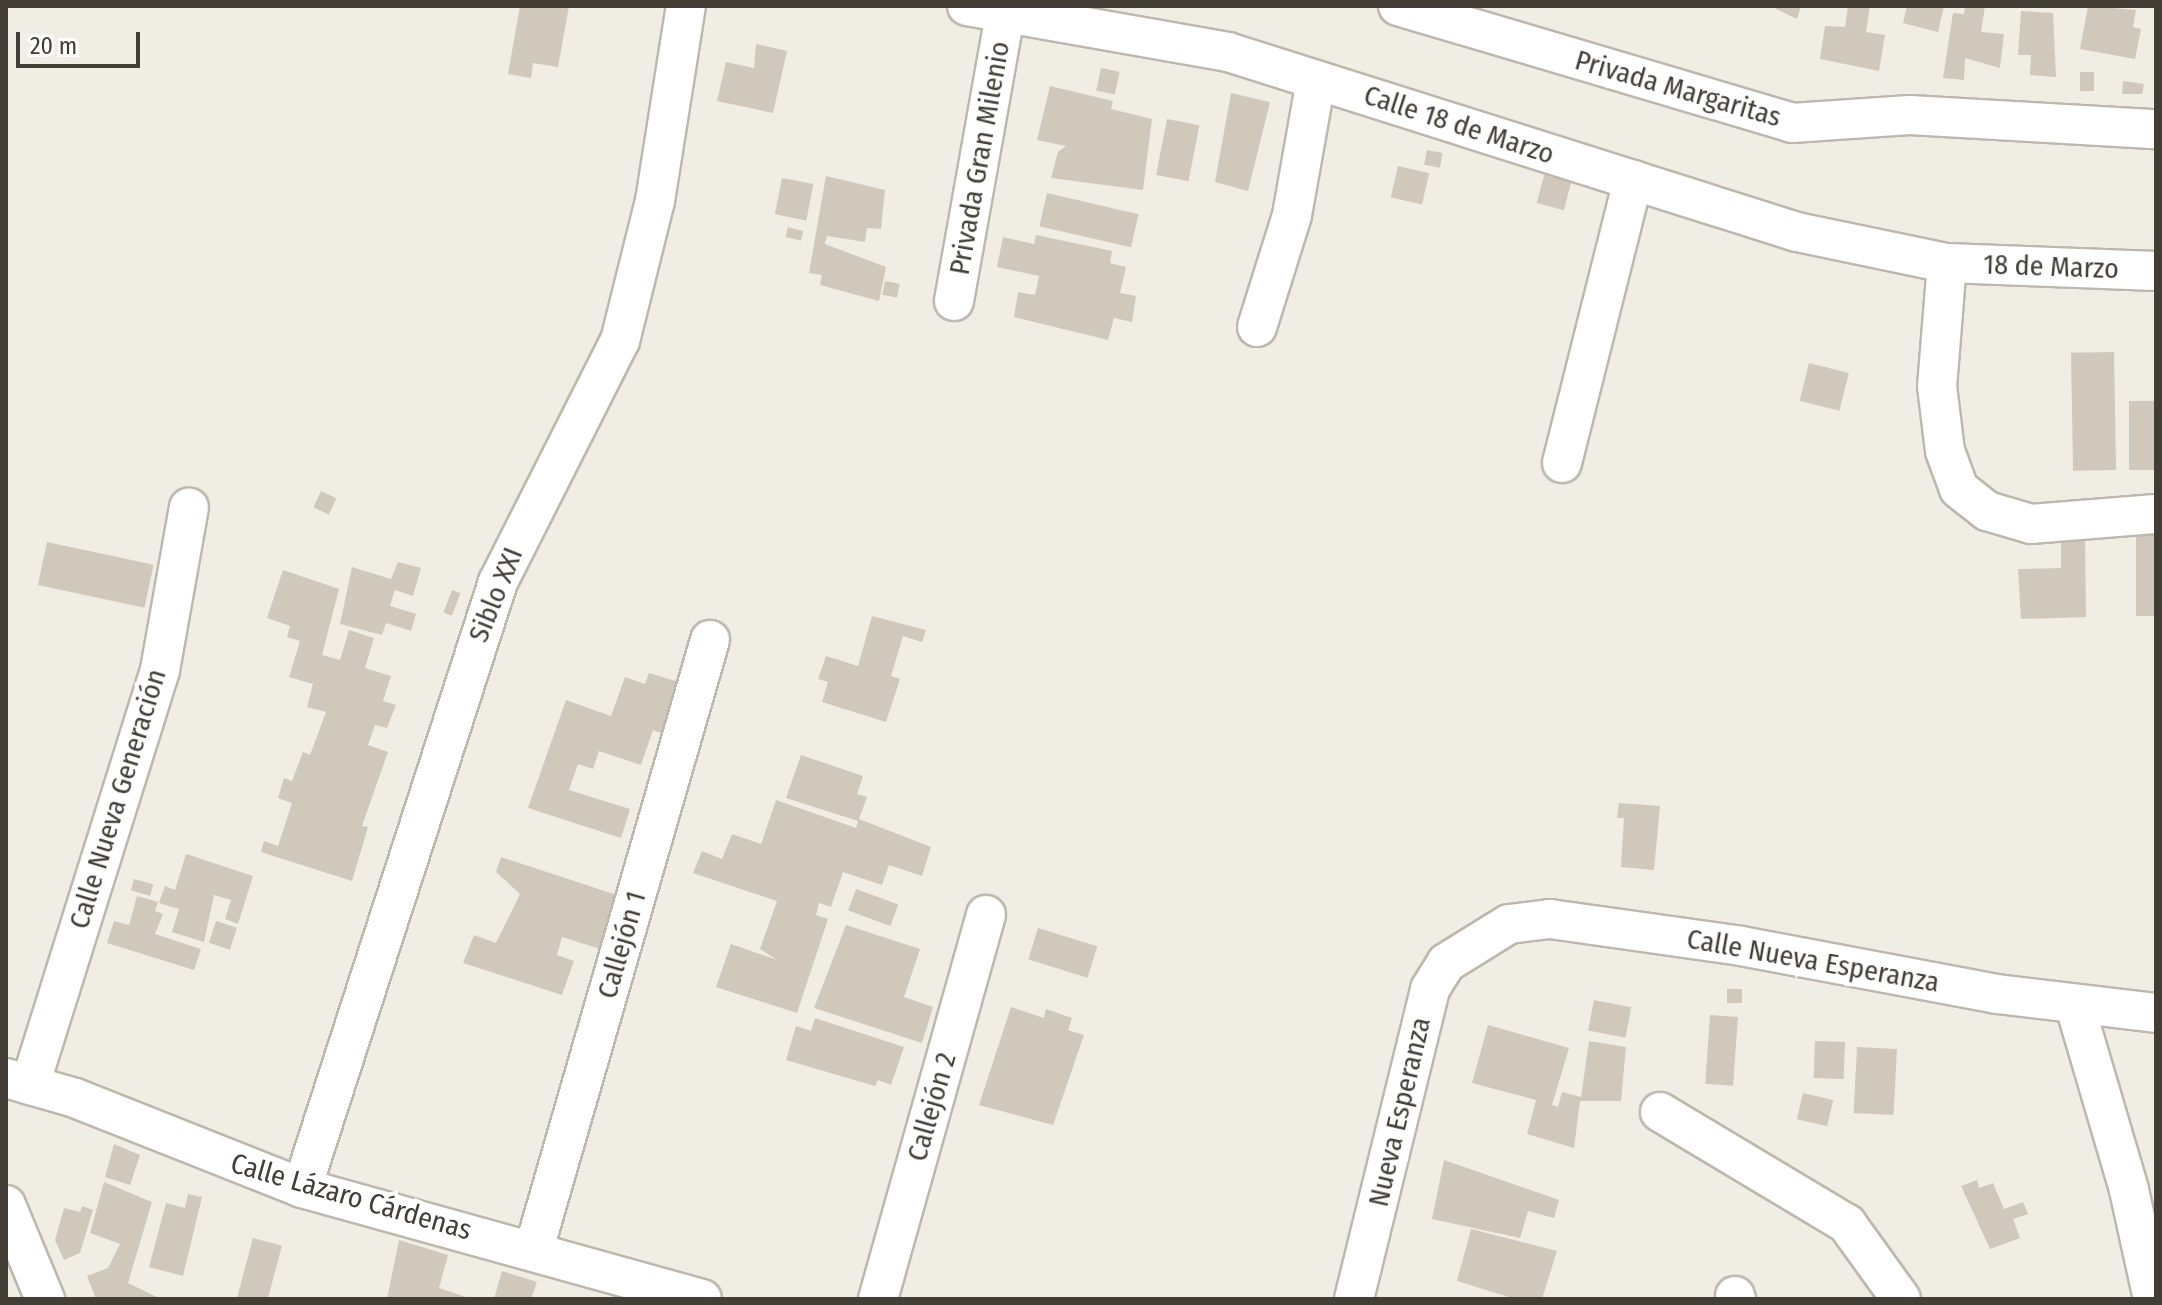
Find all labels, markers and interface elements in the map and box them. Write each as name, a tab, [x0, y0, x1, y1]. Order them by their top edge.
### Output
scale bar	[20, 16, 144, 66]
text: 20 m	[30, 32, 77, 60]
street label: Privada Gran Milenio	[943, 39, 1017, 277]
street label: Privada Margaritas	[1571, 44, 1785, 134]
street label: Calle 18 de Marzo	[1360, 78, 1558, 172]
street label: 18 de Marzo	[1983, 248, 2119, 286]
street label: Siblo XXI	[462, 543, 530, 647]
street label: Calle Nueva Generación	[62, 665, 174, 933]
street label: Callejón 1	[591, 888, 653, 1002]
street label: Calle Nueva Esperanza	[1684, 922, 1942, 1000]
street label: Nueva Esperanza	[1362, 1014, 1438, 1210]
street label: Callejón 2	[901, 1049, 963, 1165]
street label: Calle Lázaro Cárdenas	[227, 1147, 475, 1247]

